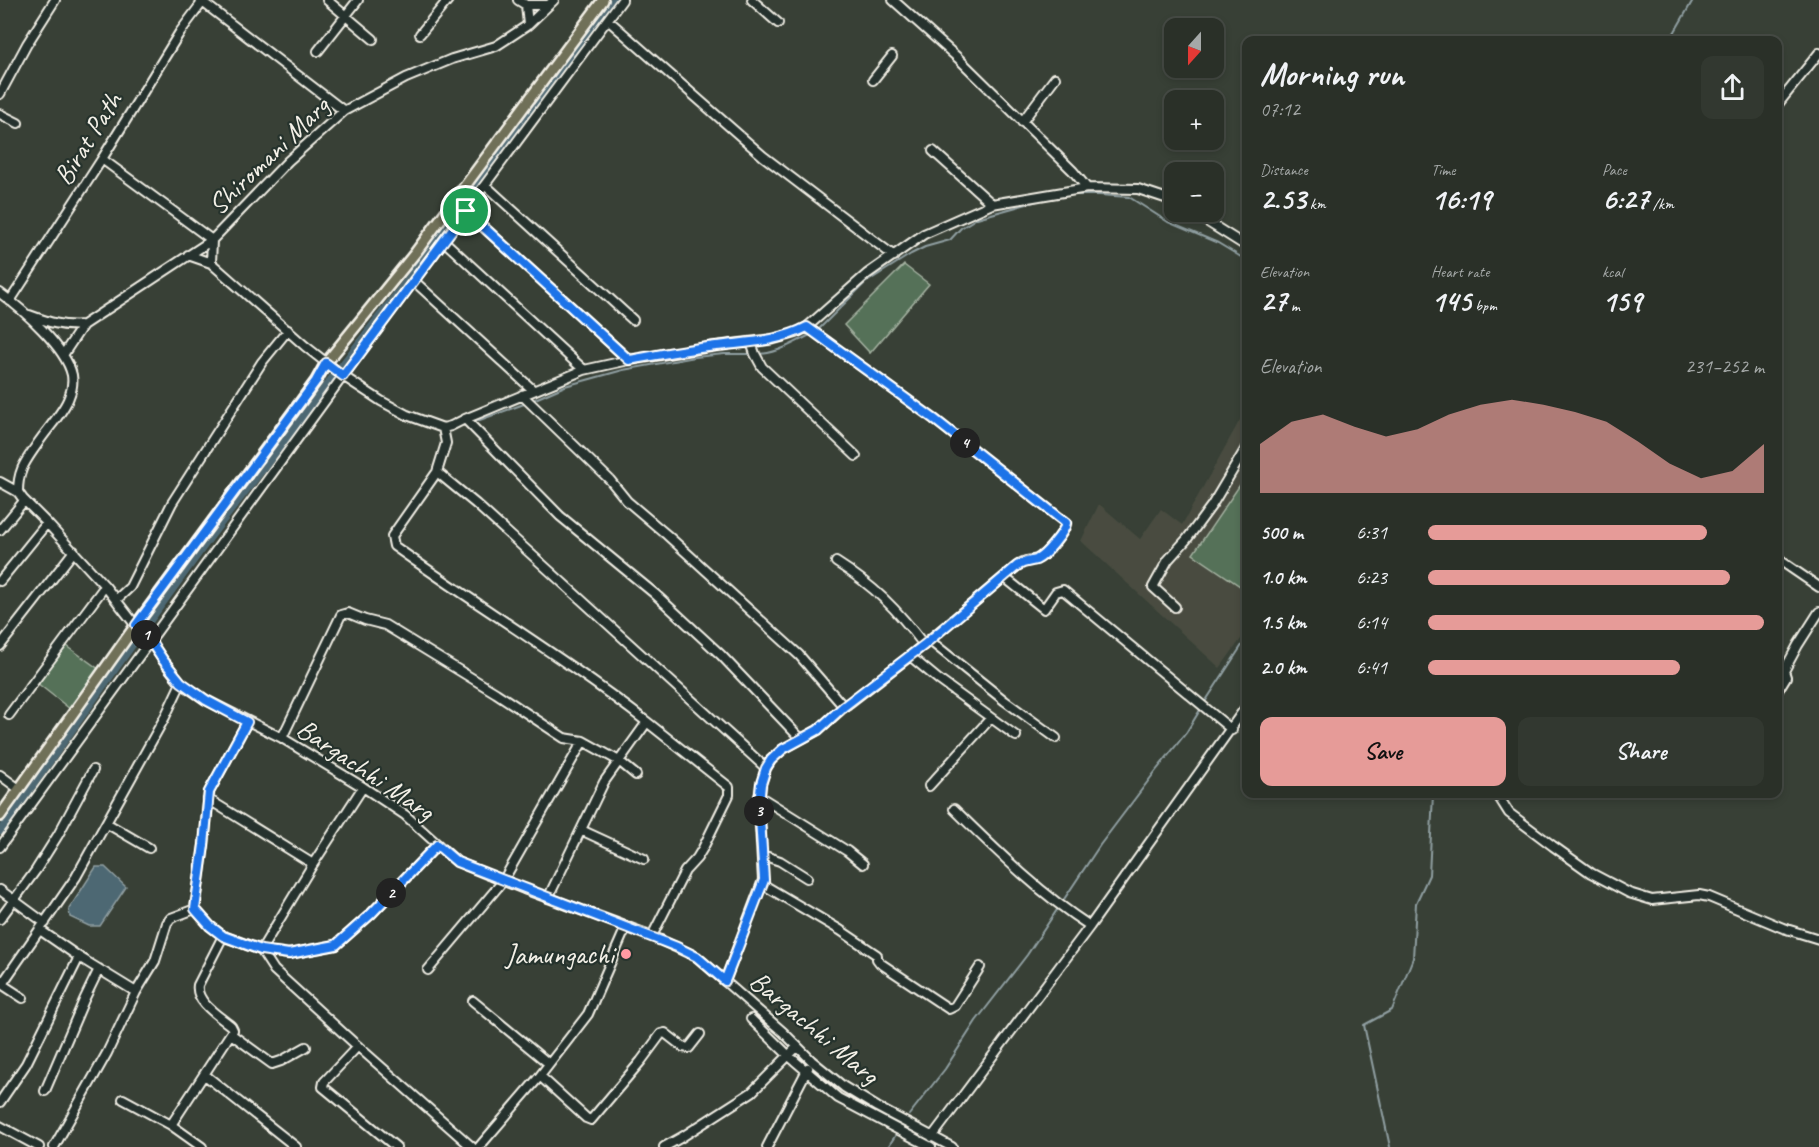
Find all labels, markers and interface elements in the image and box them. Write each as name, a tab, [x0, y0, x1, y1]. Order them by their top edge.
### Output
north arrow	[1164, 18, 1224, 78]
map controls	[1164, 18, 1224, 222]
text: Morning run	[1260, 53, 1404, 95]
button: share	[1701, 56, 1764, 119]
street label: Birat Path	[45, 84, 131, 191]
street label: Shiromani Marg	[200, 87, 338, 222]
button: +	[1164, 90, 1224, 150]
text: 07:12	[1260, 97, 1300, 122]
text: Distance	[1260, 160, 1308, 180]
text: Time	[1431, 160, 1455, 180]
text: Pace	[1602, 160, 1627, 180]
button: −	[1164, 162, 1224, 222]
text: 2.53	[1260, 180, 1306, 218]
text: 16:19	[1431, 180, 1491, 218]
text: 6:27	[1602, 180, 1649, 218]
pin	[440, 185, 491, 236]
icon: arrive	[449, 194, 482, 227]
text: km	[1306, 194, 1325, 214]
text: /km	[1649, 194, 1674, 214]
text: Elevation	[1260, 262, 1309, 282]
text: Heart rate	[1431, 262, 1489, 282]
text: kcal	[1602, 262, 1623, 282]
text: 27	[1260, 282, 1287, 320]
text: 145	[1431, 282, 1471, 320]
text: 159	[1602, 282, 1642, 320]
text: m	[1287, 296, 1300, 316]
text: bpm	[1471, 296, 1497, 316]
text: Elevation	[1260, 354, 1322, 379]
text: 231–252 m	[1685, 354, 1764, 379]
pin: 4	[950, 428, 980, 458]
text: 4	[961, 433, 969, 453]
text: 500 m	[1260, 520, 1303, 545]
text: 6:31	[1356, 520, 1387, 545]
text: 1.0 km	[1260, 565, 1307, 590]
text: 6:23	[1356, 565, 1387, 590]
text: 1.5 km	[1260, 610, 1306, 635]
text: 6:14	[1356, 610, 1387, 635]
pin: 1	[131, 620, 161, 650]
text: 1	[142, 625, 150, 645]
text: 2.0 km	[1260, 655, 1307, 680]
text: 6:41	[1356, 655, 1387, 680]
street label: Bargachhi Marg	[290, 711, 442, 829]
button: Save	[1260, 717, 1506, 786]
button: Share	[1518, 717, 1764, 786]
pin: 3	[744, 796, 774, 826]
text: 3	[755, 801, 763, 821]
pin: 2	[376, 878, 406, 908]
text: 2	[387, 883, 395, 903]
place label: Jamungachi	[504, 937, 618, 972]
marker: Jamungachi	[619, 947, 633, 961]
street label: Bargachhi Marg	[743, 963, 887, 1092]

